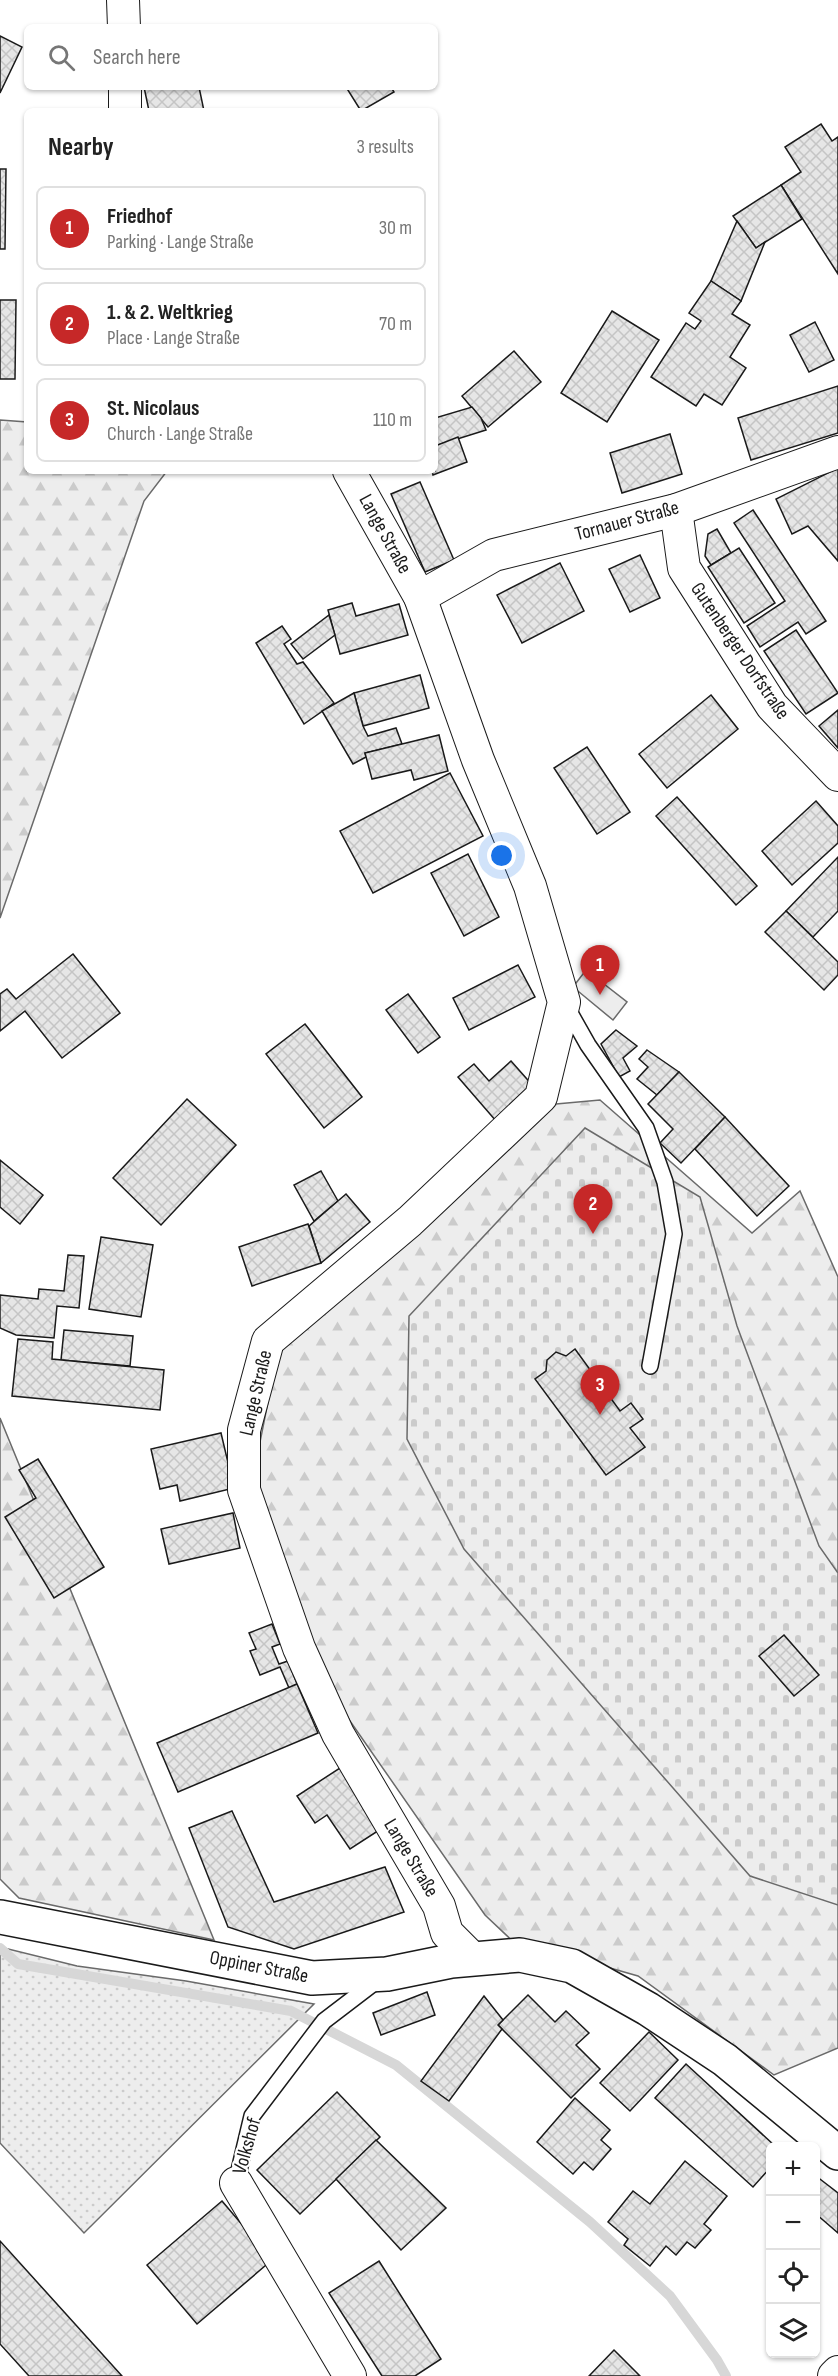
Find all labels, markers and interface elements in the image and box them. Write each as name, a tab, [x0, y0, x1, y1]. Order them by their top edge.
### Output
search box	[24, 24, 438, 90]
icon: search	[45, 41, 78, 74]
text: Search here	[93, 44, 180, 71]
text: Nearby	[48, 132, 114, 163]
text: 3 results	[357, 135, 414, 159]
text: Friedhof	[107, 203, 172, 230]
text: 1	[66, 216, 73, 240]
text: 30 m	[379, 216, 412, 240]
text: Parking · Lange Straße	[107, 230, 254, 254]
text: 1. & 2. Weltkrieg	[107, 299, 233, 326]
text: 2	[65, 312, 74, 336]
text: 70 m	[379, 312, 412, 336]
text: Place · Lange Straße	[107, 326, 240, 350]
text: St. Nicolaus	[107, 395, 199, 422]
text: 3	[65, 408, 74, 432]
text: 110 m	[373, 408, 412, 432]
text: Church · Lange Straße	[107, 422, 253, 446]
street label: Lange Straße	[353, 490, 417, 578]
street label: Tornauer Straße	[572, 496, 682, 546]
street label: Gutenberger Dorfstraße	[685, 578, 795, 724]
your location	[487, 841, 516, 870]
pin: 1	[580, 946, 620, 995]
pin: 2	[574, 1184, 612, 1234]
street label: Lange Straße	[235, 1348, 277, 1438]
pin: 3	[580, 1366, 620, 1415]
street label: Lange Straße	[378, 1815, 444, 1901]
street label: Oppiner Straße	[208, 1946, 310, 1988]
street label: Volkshof	[228, 2115, 267, 2177]
map controls	[766, 2142, 820, 2358]
button: +	[766, 2142, 820, 2196]
button: −	[766, 2196, 820, 2250]
button: locate	[766, 2250, 820, 2304]
button: layers	[766, 2304, 820, 2358]

